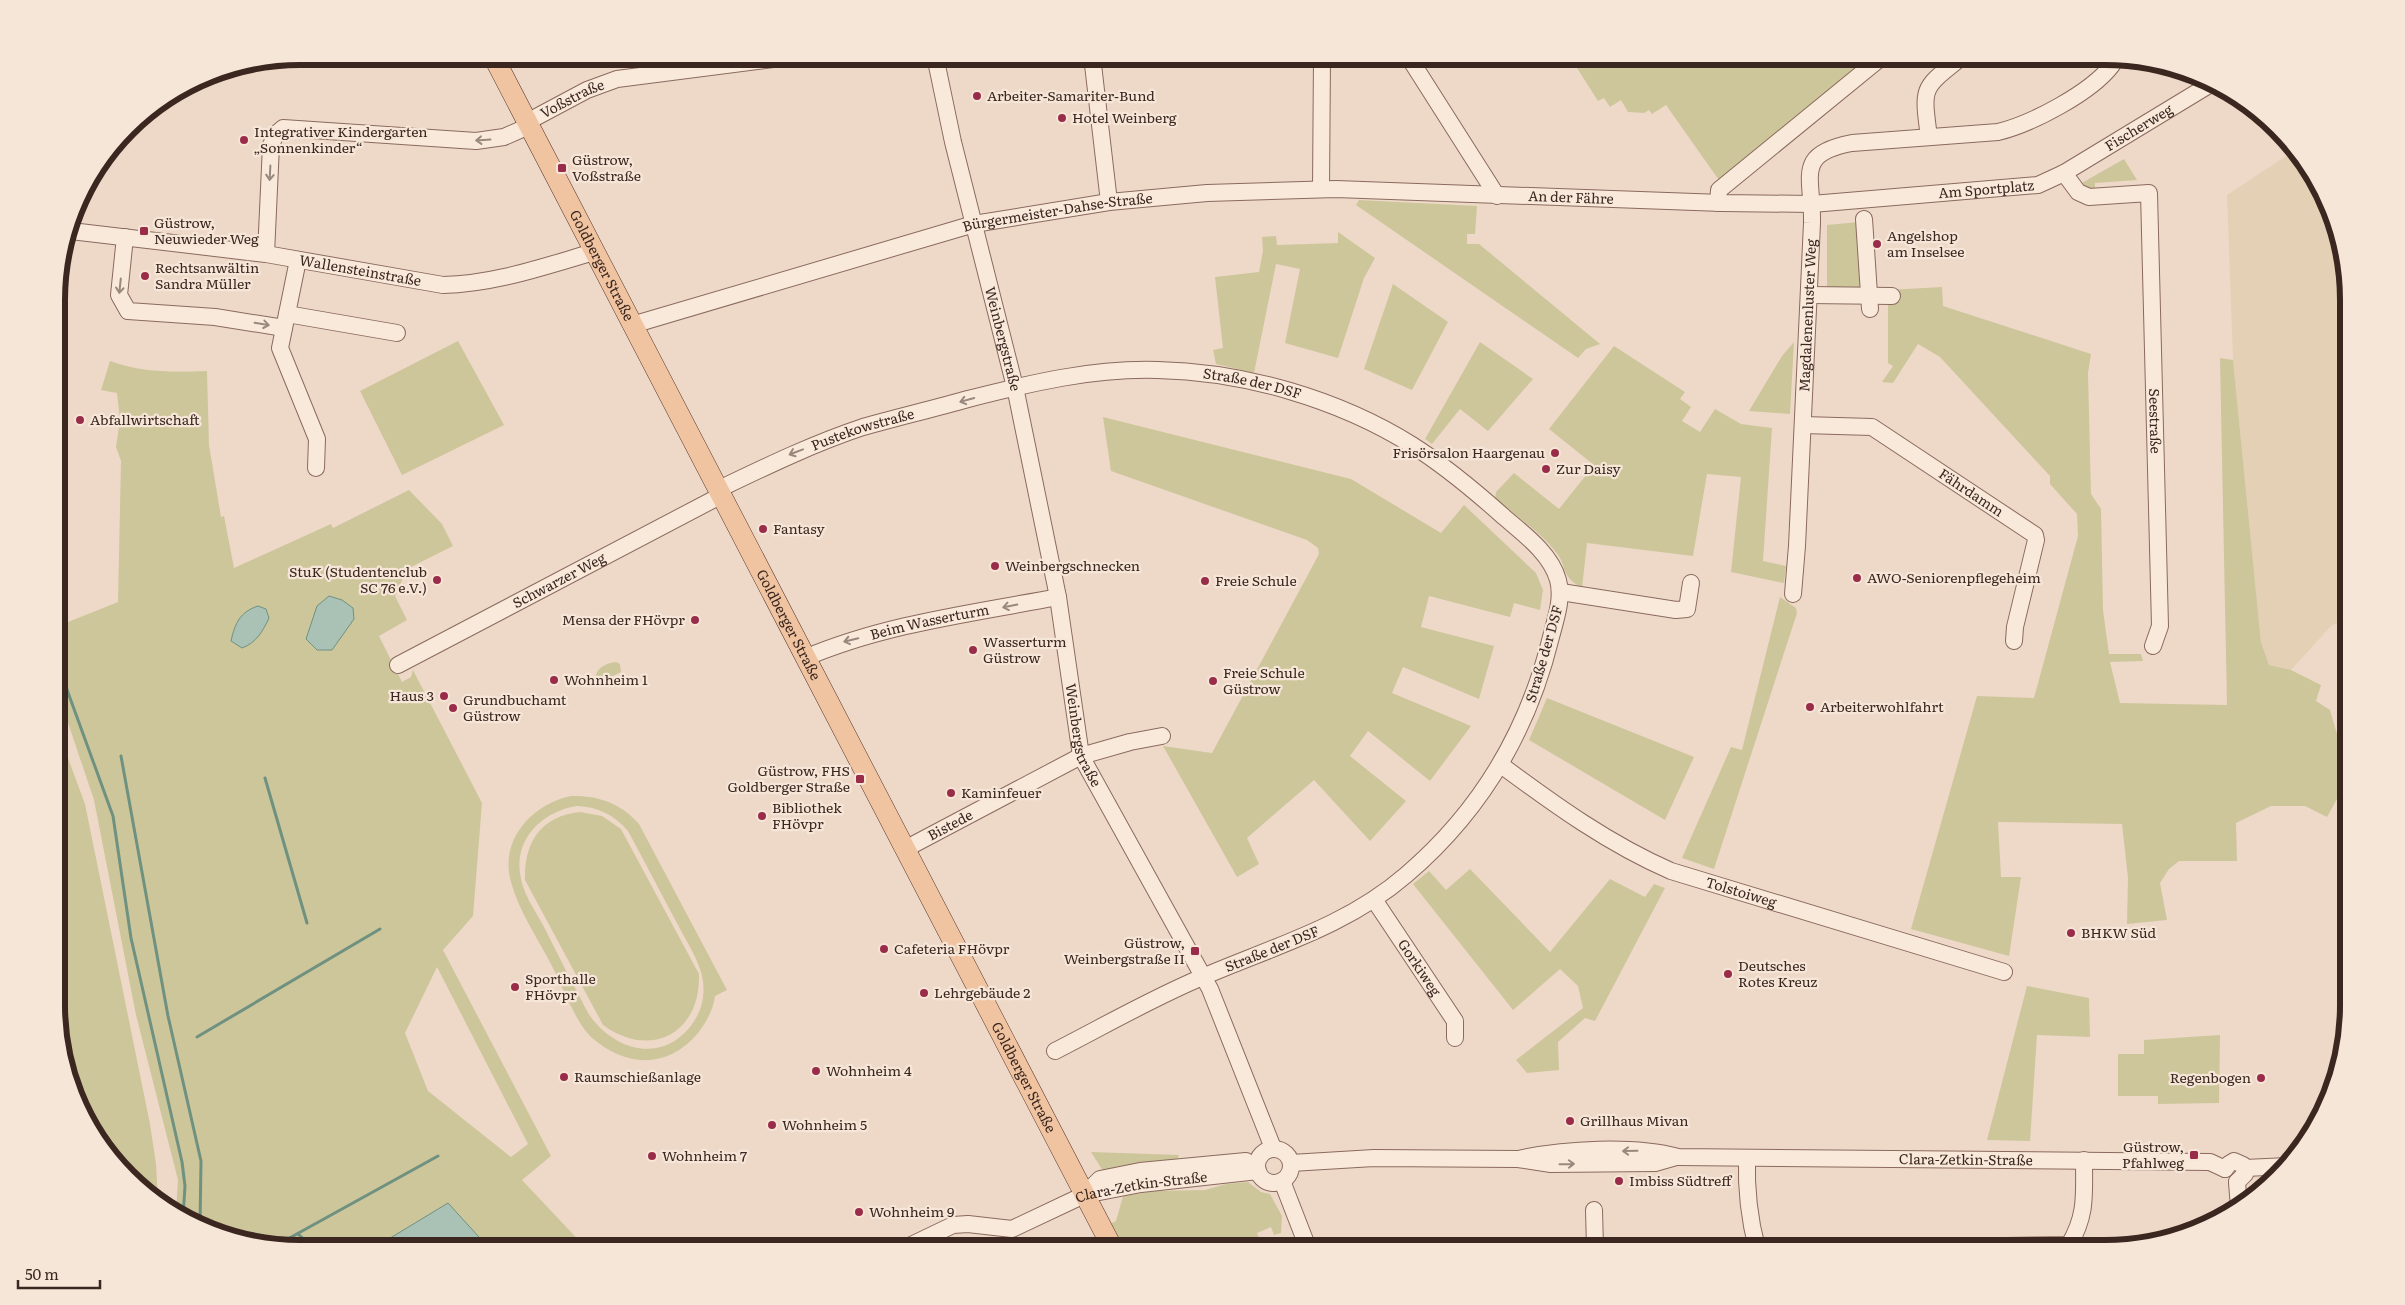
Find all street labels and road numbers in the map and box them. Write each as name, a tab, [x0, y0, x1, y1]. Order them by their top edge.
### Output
street label: Voßstraße	[536, 74, 607, 122]
street label: Fischerweg	[2100, 98, 2176, 155]
street label: Am Sportplatz	[1937, 174, 2035, 202]
street label: An der Fähre	[1528, 185, 1614, 208]
street label: Bürgermeister-Dahse-Straße	[960, 187, 1153, 236]
street label: Goldberger Straße	[566, 206, 640, 324]
street label: Magdalenenluster Weg	[1793, 238, 1820, 392]
street label: Wallensteinstraße	[298, 249, 423, 290]
street label: Weinbergstraße	[981, 284, 1027, 393]
street label: Straße der DSF	[1202, 362, 1305, 403]
street label: Seestraße	[2145, 388, 2167, 454]
street label: Pustekowstraße	[808, 403, 916, 455]
street label: Fährdamm	[1935, 463, 2009, 521]
street label: Schwarzer Weg	[509, 547, 609, 612]
street label: Goldberger Straße	[752, 565, 827, 683]
street label: Beim Wasserturm	[868, 599, 991, 644]
street label: Straße der DSF	[1520, 603, 1567, 705]
street label: Weinbergstraße	[1062, 682, 1107, 790]
street label: Bistede	[923, 804, 976, 845]
street label: Tolstoiweg	[1703, 871, 1780, 912]
street label: Straße der DSF	[1222, 920, 1322, 976]
street label: Gorkiweg	[1394, 935, 1447, 1000]
street label: Goldberger Straße	[988, 1018, 1062, 1136]
street label: Clara-Zetkin-Straße	[1899, 1148, 2033, 1169]
street label: Clara-Zetkin-Straße	[1071, 1166, 1208, 1207]

